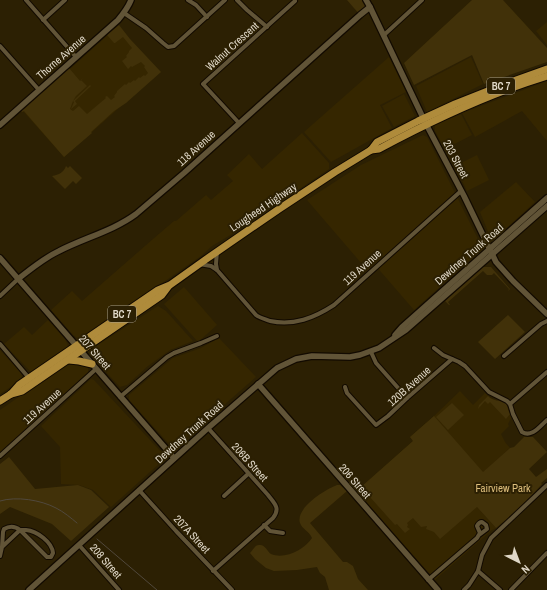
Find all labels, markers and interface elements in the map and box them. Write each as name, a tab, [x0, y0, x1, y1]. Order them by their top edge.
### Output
street label: Walnut Crescent	[203, 18, 262, 73]
street label: Thorne Avenue	[33, 32, 89, 82]
road number: BC 7	[487, 78, 515, 94]
street label: 118 Avenue	[174, 127, 218, 169]
street label: 203 Street	[440, 137, 472, 181]
street label: Lougheed Highway	[227, 179, 300, 235]
street label: Dewdney Trunk Road	[432, 220, 506, 288]
street label: 119 Avenue	[340, 246, 384, 288]
road number: BC 7	[108, 306, 136, 322]
street label: 207 Street	[76, 332, 114, 373]
street label: 120B Avenue	[384, 363, 434, 409]
street label: 119 Avenue	[20, 385, 64, 427]
street label: Dewdney Trunk Road	[152, 398, 226, 466]
street label: 206B Street	[229, 440, 271, 485]
street label: 206 Street	[336, 461, 374, 502]
park label: Fairview Park	[475, 481, 531, 495]
street label: 207A Street	[171, 512, 214, 556]
street label: 208 Street	[87, 541, 125, 582]
north arrow	[499, 542, 539, 582]
text: N	[519, 562, 533, 577]

